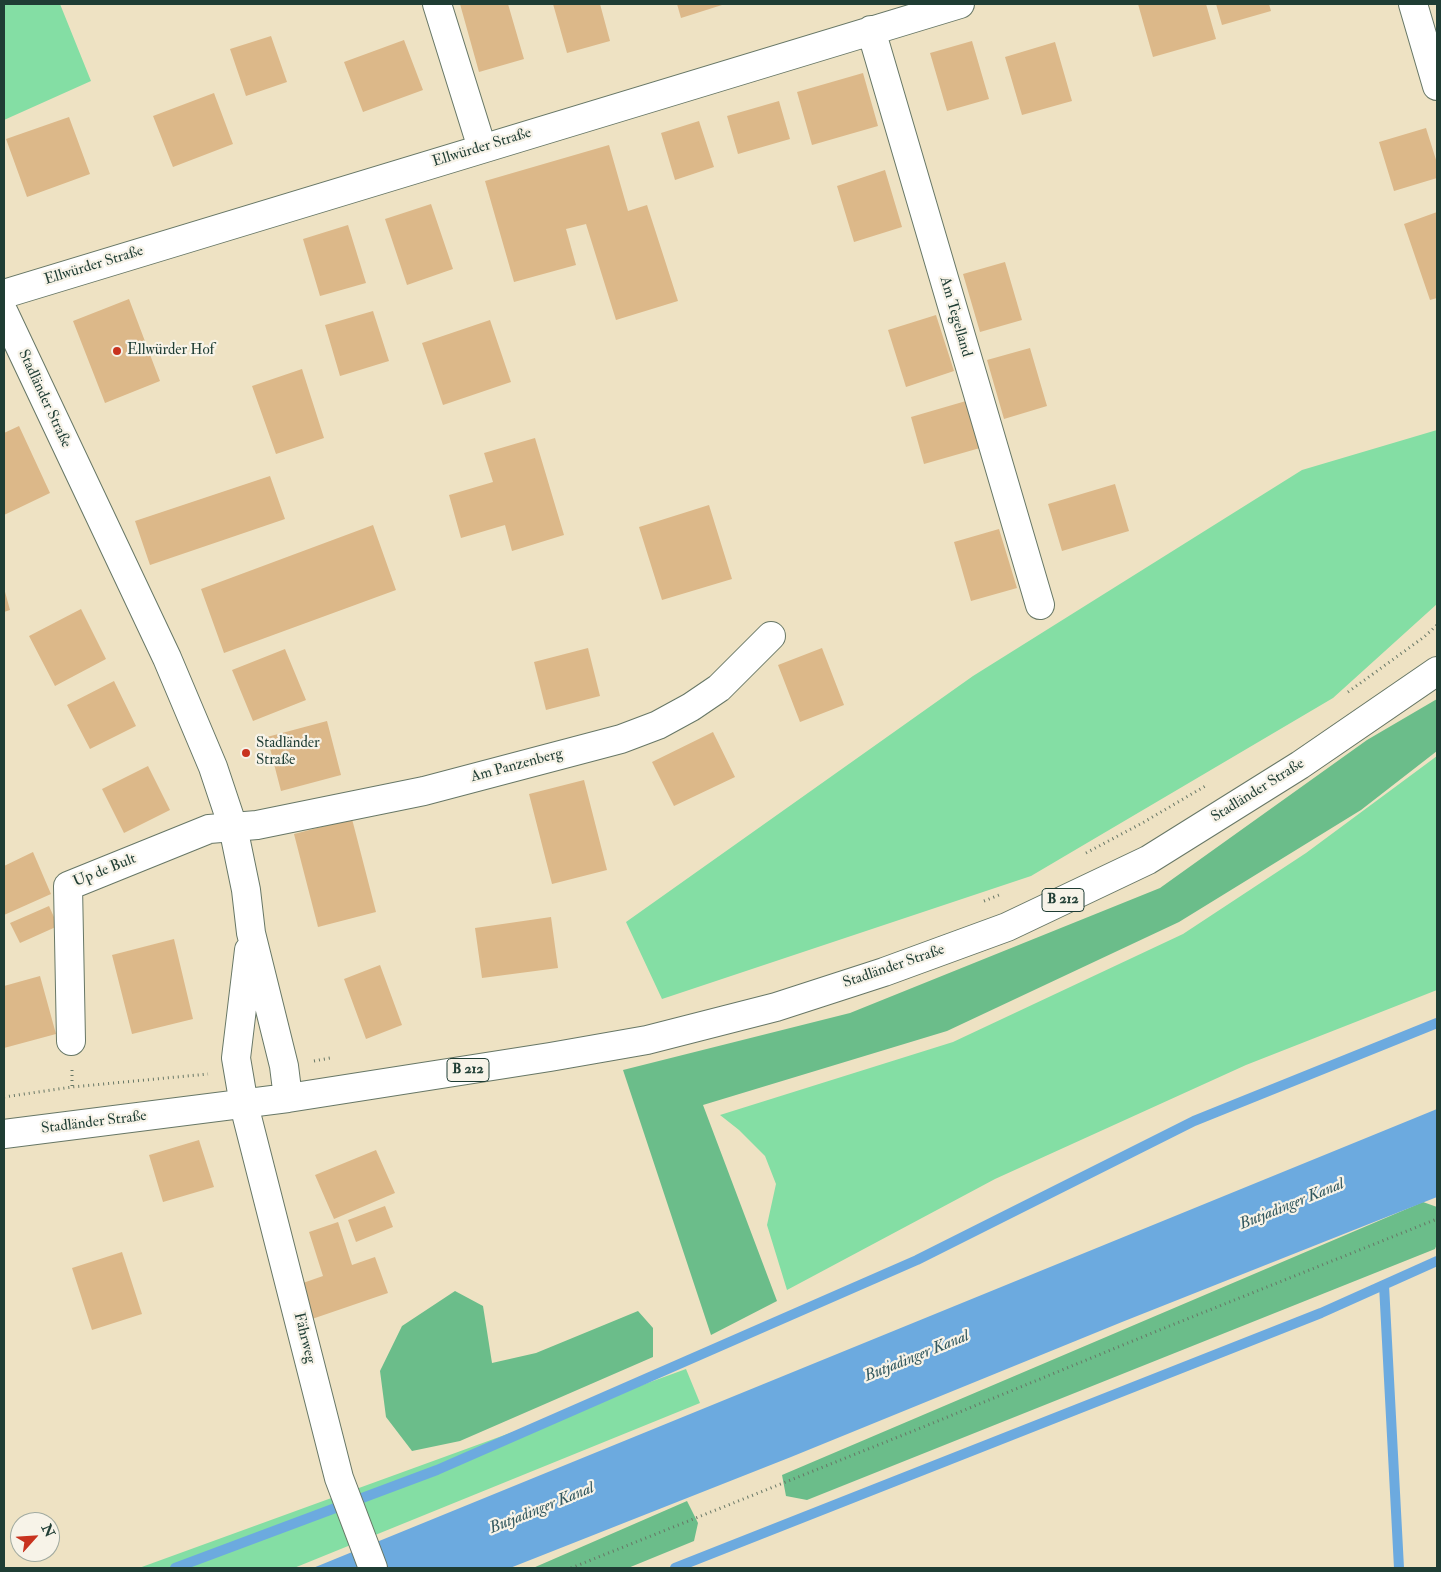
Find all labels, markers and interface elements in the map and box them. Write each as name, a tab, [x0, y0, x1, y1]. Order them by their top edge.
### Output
street label: Ellwürder Straße	[430, 124, 534, 172]
street label: Ellwürder Straße	[42, 242, 146, 290]
street label: Am Tegelland	[935, 275, 975, 359]
place label: Ellwürder Hof	[127, 342, 214, 360]
marker: Ellwürder Hof	[111, 345, 123, 357]
street label: Stadländer Straße	[13, 347, 75, 451]
place label: Stadländer Straße	[256, 735, 320, 770]
street label: Am Panzenberg	[469, 745, 565, 787]
marker: Stadländer Straße	[240, 747, 252, 759]
street label: Stadländer Straße	[1208, 755, 1308, 827]
street label: Up de Bult	[71, 850, 139, 892]
road number: B 212	[1042, 888, 1084, 912]
street label: Stadländer Straße	[841, 941, 947, 993]
road number: B 212	[447, 1058, 489, 1082]
street label: Stadländer Straße	[40, 1108, 148, 1138]
water label: Butjadinger Kanal	[1237, 1175, 1347, 1235]
street label: Fährweg	[289, 1311, 319, 1365]
water label: Butjadinger Kanal	[862, 1327, 972, 1387]
water label: Butjadinger Kanal	[487, 1479, 597, 1539]
north arrow	[10, 1512, 60, 1562]
text: N	[38, 1521, 58, 1540]

